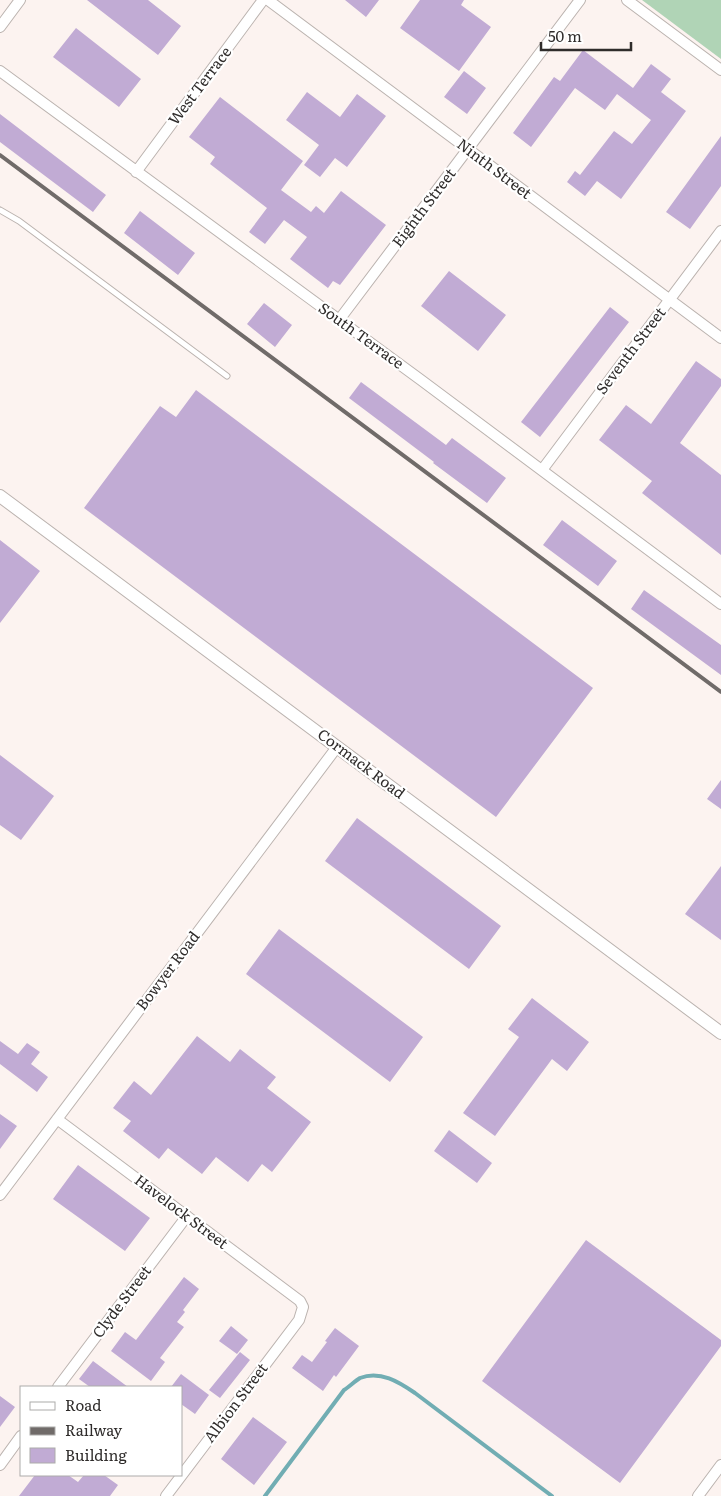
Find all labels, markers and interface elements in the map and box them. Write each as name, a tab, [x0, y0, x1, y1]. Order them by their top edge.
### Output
scale bar	[541, 20, 631, 52]
text: 50 m	[548, 24, 582, 47]
street label: West Terrace	[162, 41, 236, 129]
street label: Ninth Street	[453, 132, 537, 204]
street label: Eighth Street	[385, 163, 460, 252]
street label: South Terrace	[314, 296, 410, 374]
street label: Seventh Street	[589, 302, 670, 399]
street label: Cormack Road	[313, 722, 411, 803]
street label: Bowyer Road	[129, 926, 204, 1014]
street label: Havelock Street	[130, 1168, 234, 1254]
street label: Clyde Street	[86, 1260, 156, 1342]
street label: Albion Street	[197, 1357, 272, 1447]
legend	[20, 1386, 182, 1476]
text: Road	[65, 1393, 101, 1416]
text: Railway	[65, 1418, 123, 1441]
text: Building	[65, 1443, 127, 1466]

